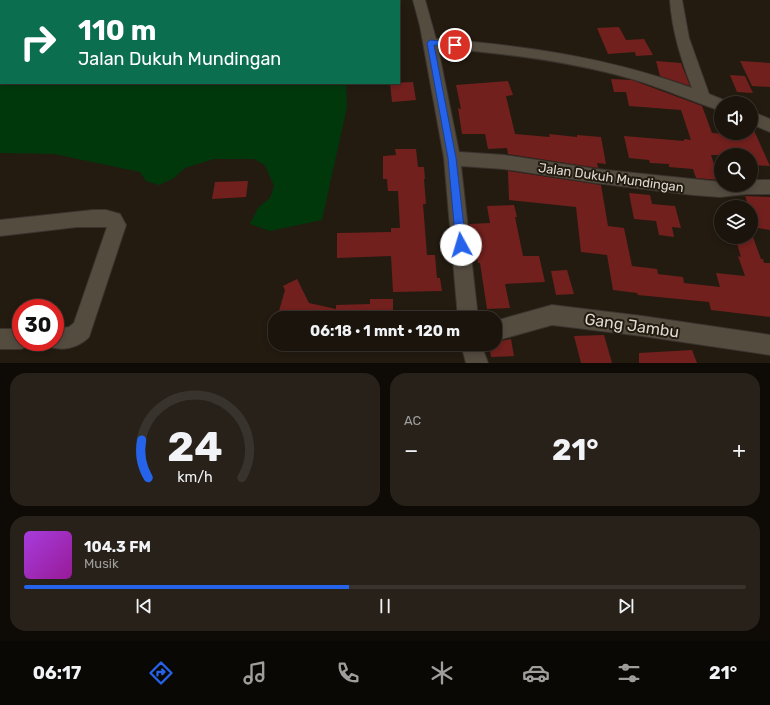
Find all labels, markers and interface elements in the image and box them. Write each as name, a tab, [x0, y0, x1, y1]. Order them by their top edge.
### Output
text: 110 m	[78, 14, 156, 47]
icon: right	[12, 16, 64, 68]
pin	[438, 28, 472, 62]
icon: arrive	[444, 34, 466, 56]
text: Jalan Dukuh Mundingan	[78, 48, 281, 70]
map controls	[714, 96, 758, 244]
button: sound	[714, 96, 758, 140]
button: search	[714, 148, 758, 192]
street label: Jalan Dukuh Mundingan	[537, 160, 685, 196]
button: layers	[714, 200, 758, 244]
position arrow	[440, 224, 482, 266]
speed limit sign: 30	[12, 299, 64, 351]
street label: Gang Jambu	[583, 309, 680, 342]
text: 06:18 · 1 mnt · 120 m	[310, 322, 460, 340]
text: AC	[404, 413, 421, 428]
text: 24	[167, 421, 223, 470]
text: 21°	[552, 432, 599, 468]
text: −	[404, 437, 418, 464]
text: +	[732, 437, 746, 464]
text: km/h	[177, 468, 213, 485]
text: 104.3 FM	[84, 538, 151, 556]
text: Musik	[84, 556, 119, 571]
icon: previous	[133, 595, 155, 617]
icon: pause	[374, 595, 396, 617]
icon: next	[615, 595, 637, 617]
icon: directions	[147, 659, 175, 687]
icon: music	[241, 659, 269, 687]
icon: phone	[334, 659, 362, 687]
icon: climate	[428, 659, 456, 687]
icon: car	[522, 659, 550, 687]
icon: filters	[615, 659, 643, 687]
text: 06:17	[33, 662, 81, 684]
text: 21°	[709, 662, 737, 684]

